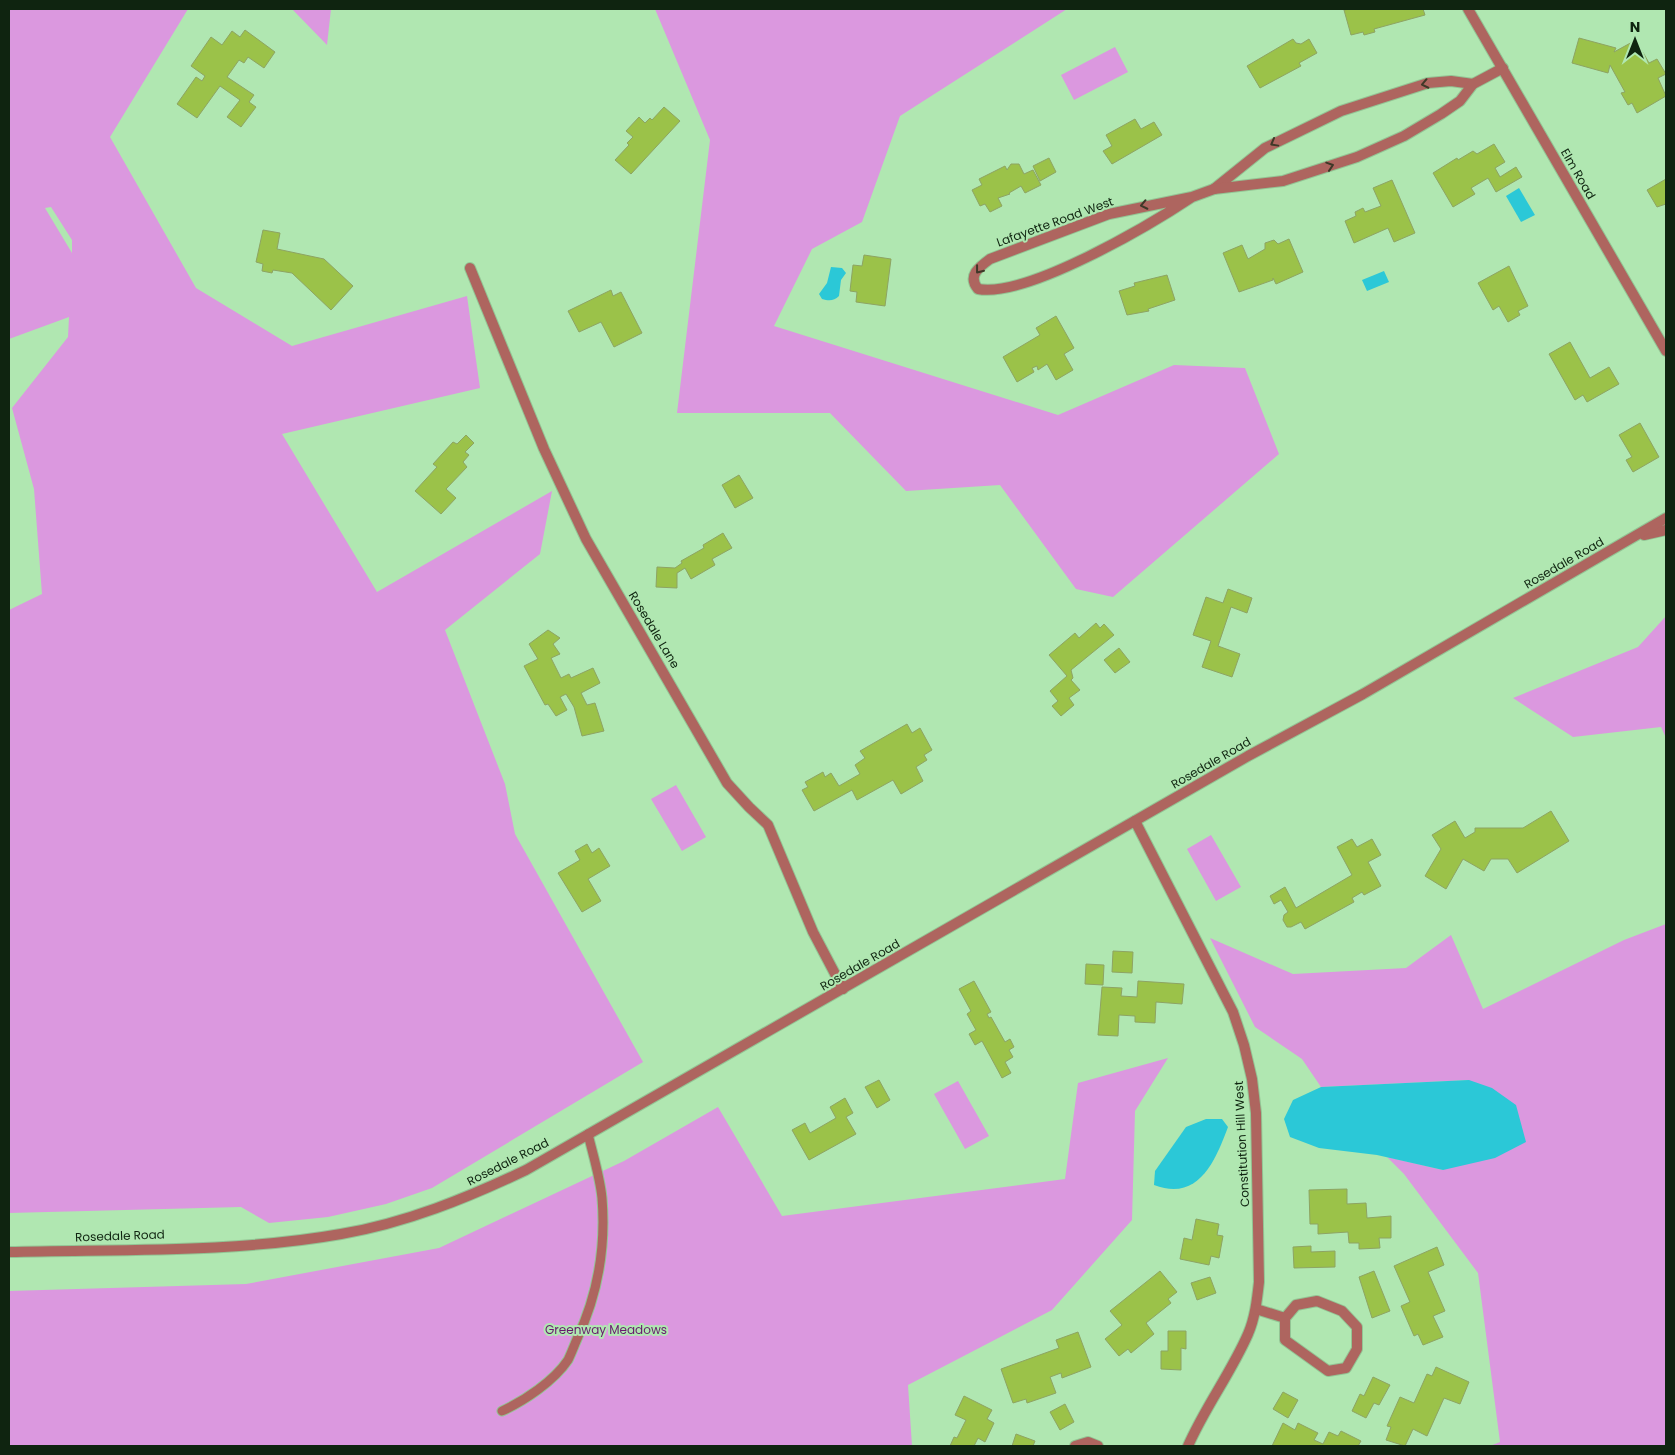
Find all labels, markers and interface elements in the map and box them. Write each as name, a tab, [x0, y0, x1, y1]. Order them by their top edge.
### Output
north arrow	[1610, 15, 1660, 65]
text: N	[1630, 17, 1640, 37]
one-way arrow	[1421, 78, 1430, 89]
one-way arrow	[1271, 137, 1280, 147]
street label: Elm Road	[1557, 145, 1600, 202]
one-way arrow	[1325, 162, 1333, 172]
street label: Lafayette Road West	[994, 192, 1116, 251]
one-way arrow	[1140, 199, 1149, 210]
one-way arrow	[975, 265, 984, 274]
street label: Rosedale Road	[1521, 533, 1607, 592]
street label: Rosedale Lane	[625, 588, 684, 671]
street label: Rosedale Road	[1168, 733, 1254, 792]
street label: Rosedale Road	[817, 935, 903, 994]
street label: Constitution Hill West	[1230, 1081, 1253, 1208]
street label: Rosedale Road	[464, 1134, 552, 1189]
street label: Rosedale Road	[75, 1225, 165, 1246]
park label: Greenway Meadows	[545, 1321, 667, 1338]

